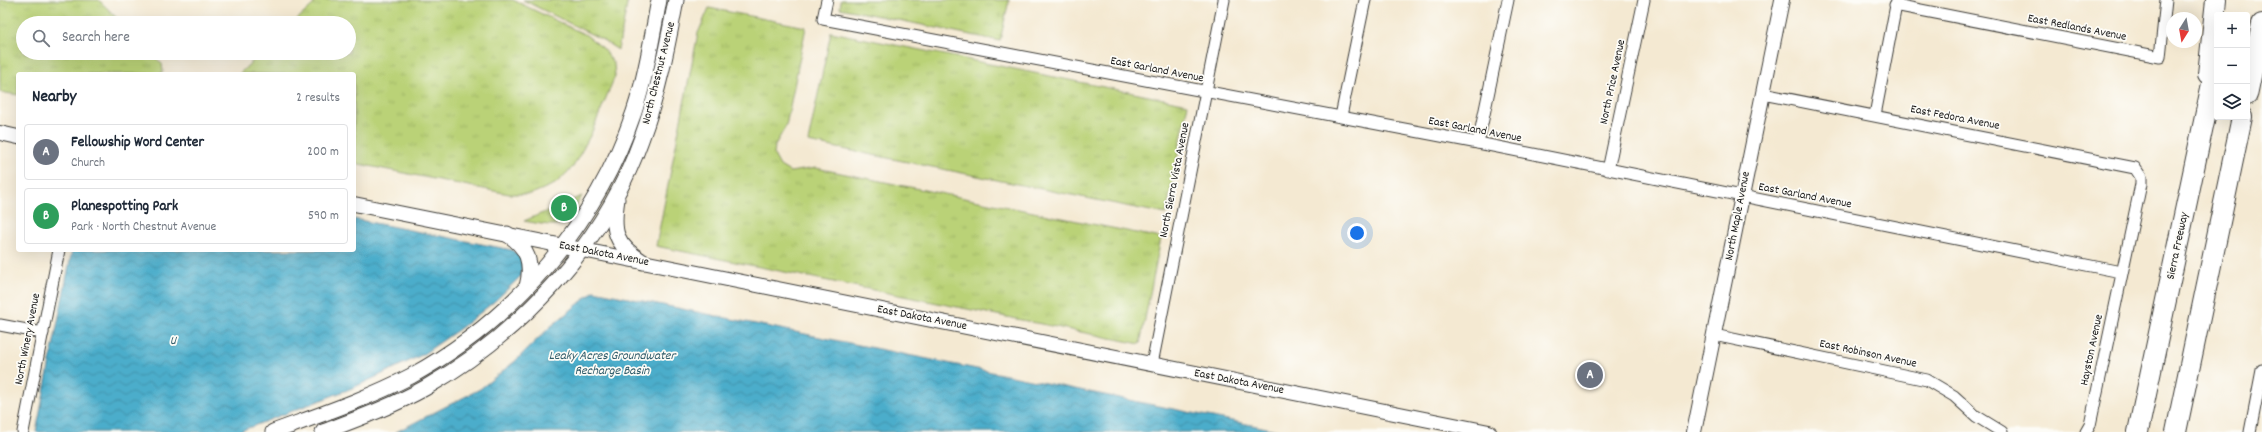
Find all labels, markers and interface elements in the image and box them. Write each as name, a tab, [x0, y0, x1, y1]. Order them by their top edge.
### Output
street label: East Redlands Avenue	[2026, 10, 2128, 46]
north arrow	[2166, 12, 2202, 48]
map controls	[2214, 12, 2250, 120]
button: +	[2214, 12, 2250, 48]
search box	[16, 16, 356, 60]
street label: North Chestnut Avenue	[638, 20, 680, 126]
icon: search	[30, 27, 52, 49]
text: Search here	[62, 27, 130, 49]
street label: North Price Avenue	[1596, 38, 1630, 126]
button: −	[2214, 48, 2250, 84]
street label: East Garland Avenue	[1109, 53, 1205, 87]
button: layers	[2214, 84, 2250, 120]
text: Nearby	[32, 86, 76, 110]
text: 2 results	[296, 89, 340, 108]
street label: East Fedora Avenue	[1909, 101, 2001, 135]
street label: East Garland Avenue	[1427, 113, 1523, 147]
street label: North Sierra Vista Avenue	[1155, 121, 1195, 239]
text: Fellowship Word Center	[71, 132, 204, 154]
text: A	[42, 143, 50, 162]
text: 200 m	[307, 143, 339, 162]
text: Church	[71, 154, 105, 173]
street label: North Maple Avenue	[1721, 170, 1755, 262]
street label: East Garland Avenue	[1757, 179, 1853, 213]
pin: B	[551, 193, 577, 223]
text: Planespotting Park	[71, 196, 178, 218]
text: B	[43, 207, 49, 226]
text: 590 m	[308, 207, 339, 226]
street label: Sierra Freeway	[2163, 210, 2194, 281]
text: Park · North Chestnut Avenue	[71, 218, 216, 237]
your location	[1347, 223, 1367, 243]
street label: East Dakota Avenue	[558, 237, 650, 271]
street label: North Winery Avenue	[11, 292, 45, 386]
street label: East Dakota Avenue	[876, 301, 968, 335]
street label: Hayston Avenue	[2076, 313, 2108, 387]
water label: U	[170, 332, 178, 351]
street label: East Robinson Avenue	[1818, 335, 1918, 373]
water label: Leaky Acres Groundwater Recharge Basin	[549, 347, 678, 381]
pin: A	[1577, 360, 1603, 390]
street label: East Dakota Avenue	[1193, 365, 1285, 399]

